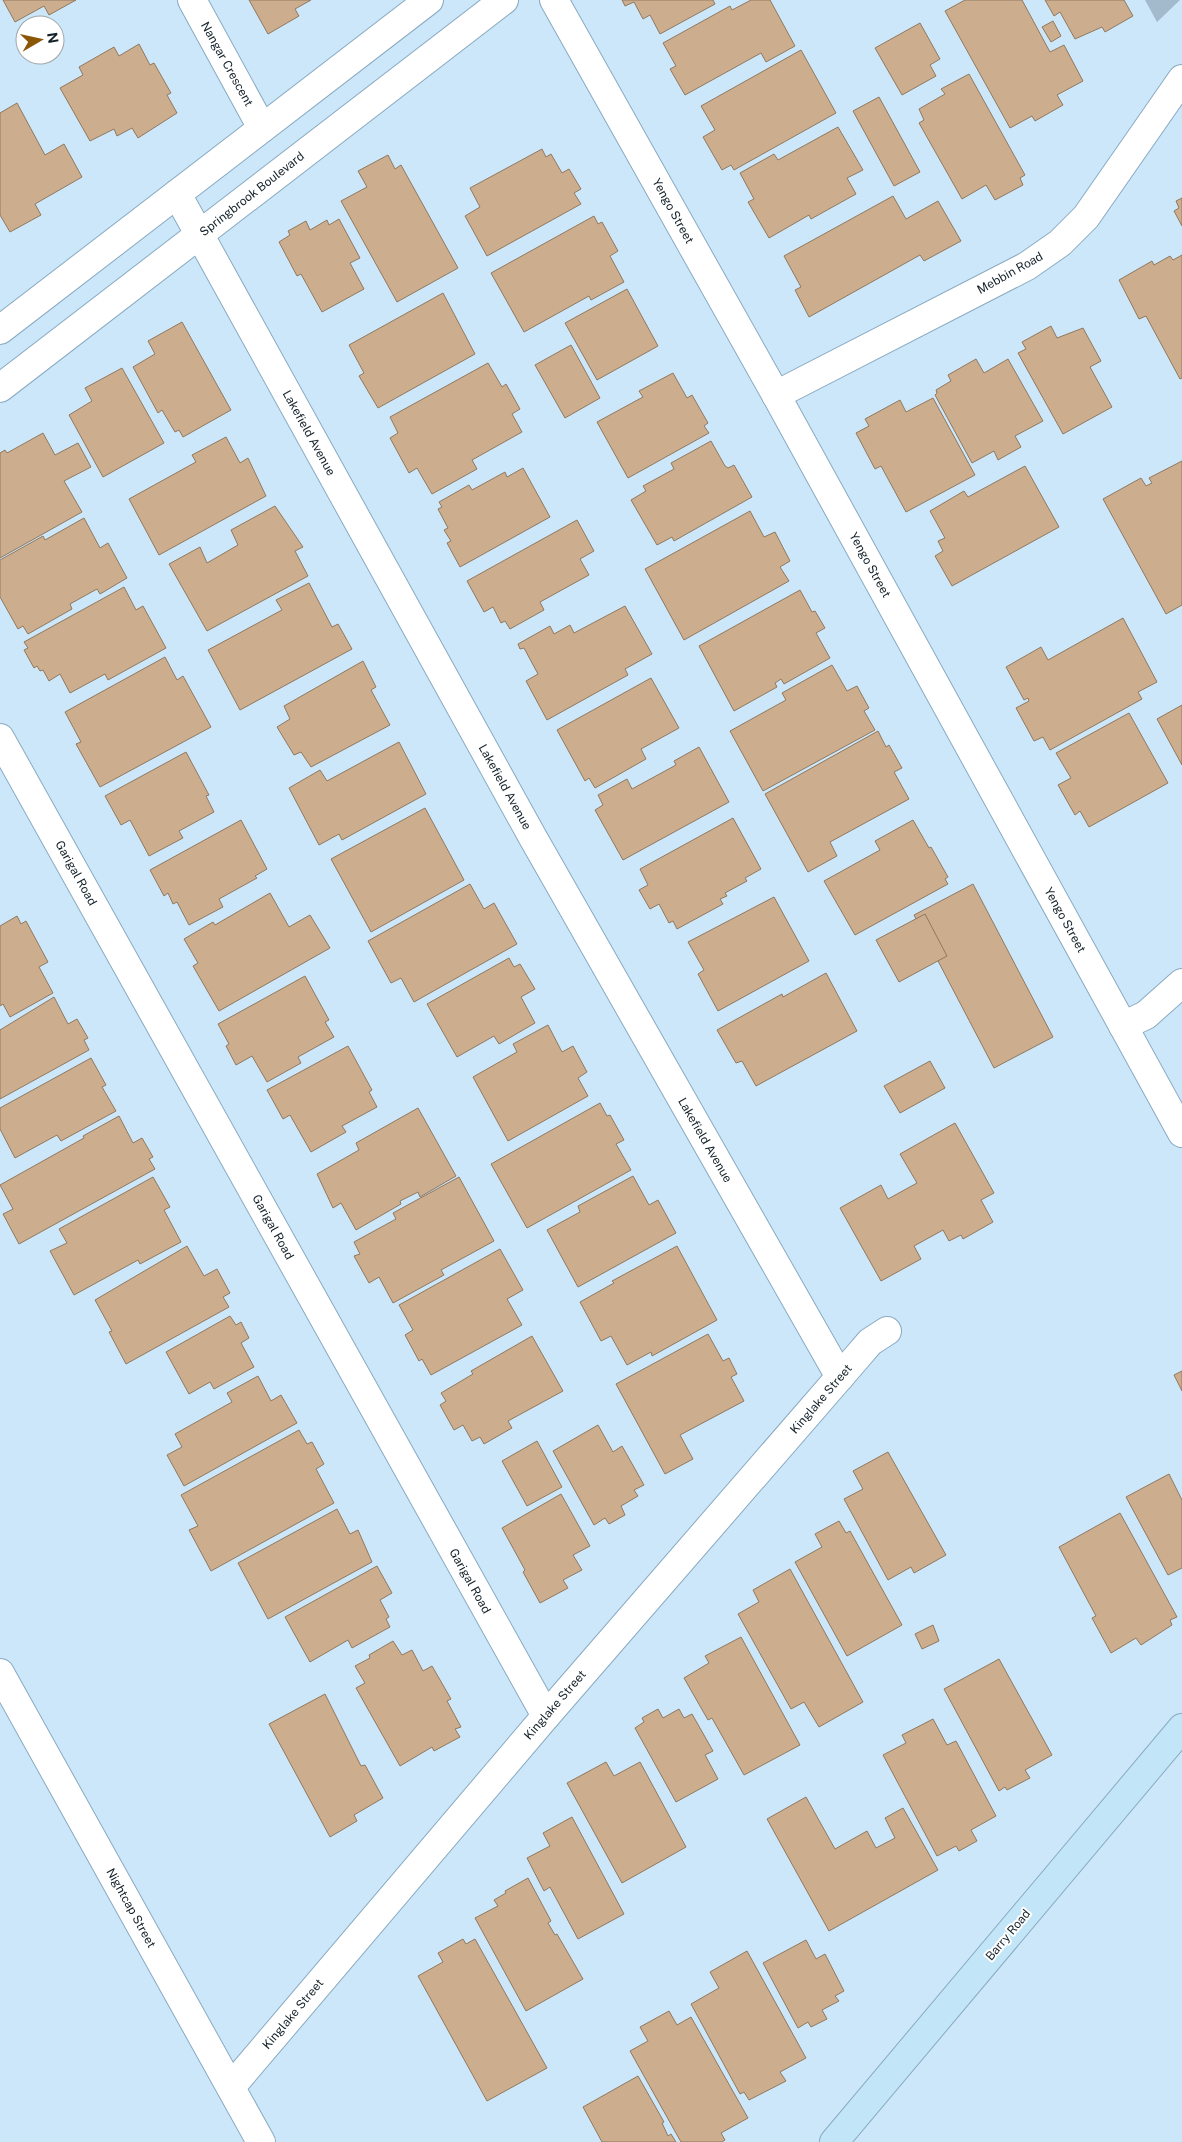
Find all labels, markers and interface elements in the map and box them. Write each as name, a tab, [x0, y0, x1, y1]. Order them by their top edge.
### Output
north arrow	[15, 15, 65, 65]
street label: Nangar Crescent	[198, 19, 256, 109]
text: N	[44, 31, 62, 45]
street label: Springbrook Boulevard	[197, 149, 307, 239]
street label: Yengo Street	[649, 176, 697, 246]
street label: Mebbin Road	[975, 249, 1045, 297]
street label: Lakefield Avenue	[280, 388, 338, 478]
street label: Yengo Street	[846, 530, 894, 600]
street label: Lakefield Avenue	[476, 742, 534, 832]
street label: Garigal Road	[52, 838, 100, 908]
street label: Yengo Street	[1041, 885, 1089, 955]
street label: Lakefield Avenue	[675, 1095, 735, 1185]
street label: Garigal Road	[249, 1192, 297, 1262]
street label: Kinglake Street	[787, 1361, 855, 1436]
street label: Garigal Road	[446, 1546, 494, 1616]
street label: Kinglake Street	[521, 1667, 589, 1742]
street label: Nightcap Street	[103, 1866, 159, 1950]
street label: Barry Road	[983, 1907, 1033, 1963]
street label: Kinglake Street	[260, 1976, 327, 2052]

